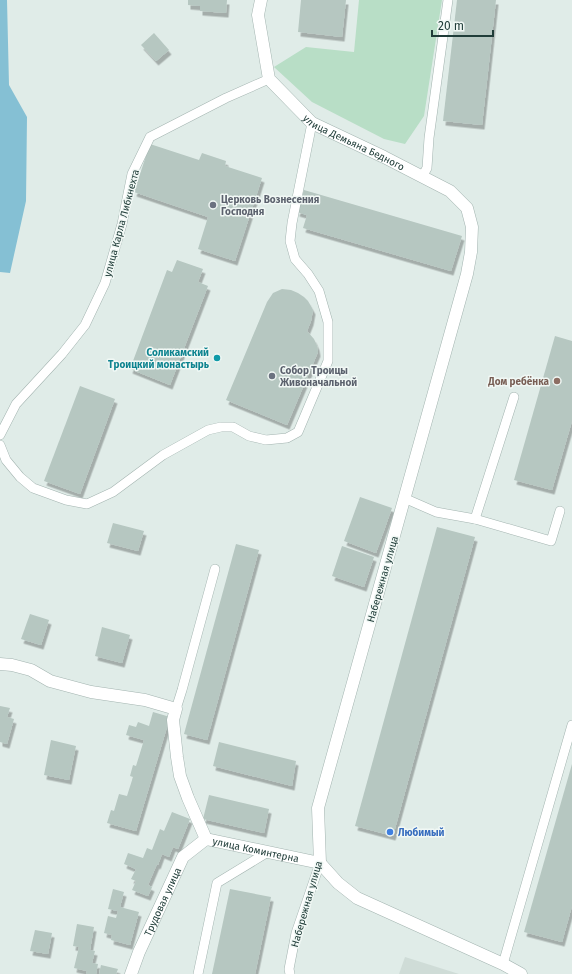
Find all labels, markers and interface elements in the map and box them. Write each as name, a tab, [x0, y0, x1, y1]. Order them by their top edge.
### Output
scale bar	[432, 12, 493, 38]
text: 20 m	[438, 19, 464, 33]
street label: улица Демьяна Бедного	[300, 113, 407, 174]
street label: улица Карла Либкнехта	[102, 168, 142, 278]
place label: Церковь Вознесения Господня	[221, 194, 319, 218]
marker: Церковь Вознесения Господня	[208, 200, 218, 210]
place label: Соликамский Троицкий монастырь	[108, 347, 210, 371]
marker: Соликамский Троицкий монастырь	[212, 353, 222, 363]
place label: Собор Троицы Живоначальной	[279, 365, 357, 389]
marker: Собор Троицы Живоначальной	[267, 371, 277, 381]
place label: Дом ребёнка	[487, 376, 550, 388]
marker: Дом ребёнка	[552, 376, 562, 386]
street label: Набережная улица	[365, 535, 401, 624]
marker: Любимый	[385, 827, 395, 837]
place label: Любимый	[398, 827, 445, 839]
street label: улица Коминтерна	[211, 836, 300, 865]
street label: Набережная улица	[289, 860, 325, 949]
street label: Трудовая улица	[142, 866, 184, 938]

